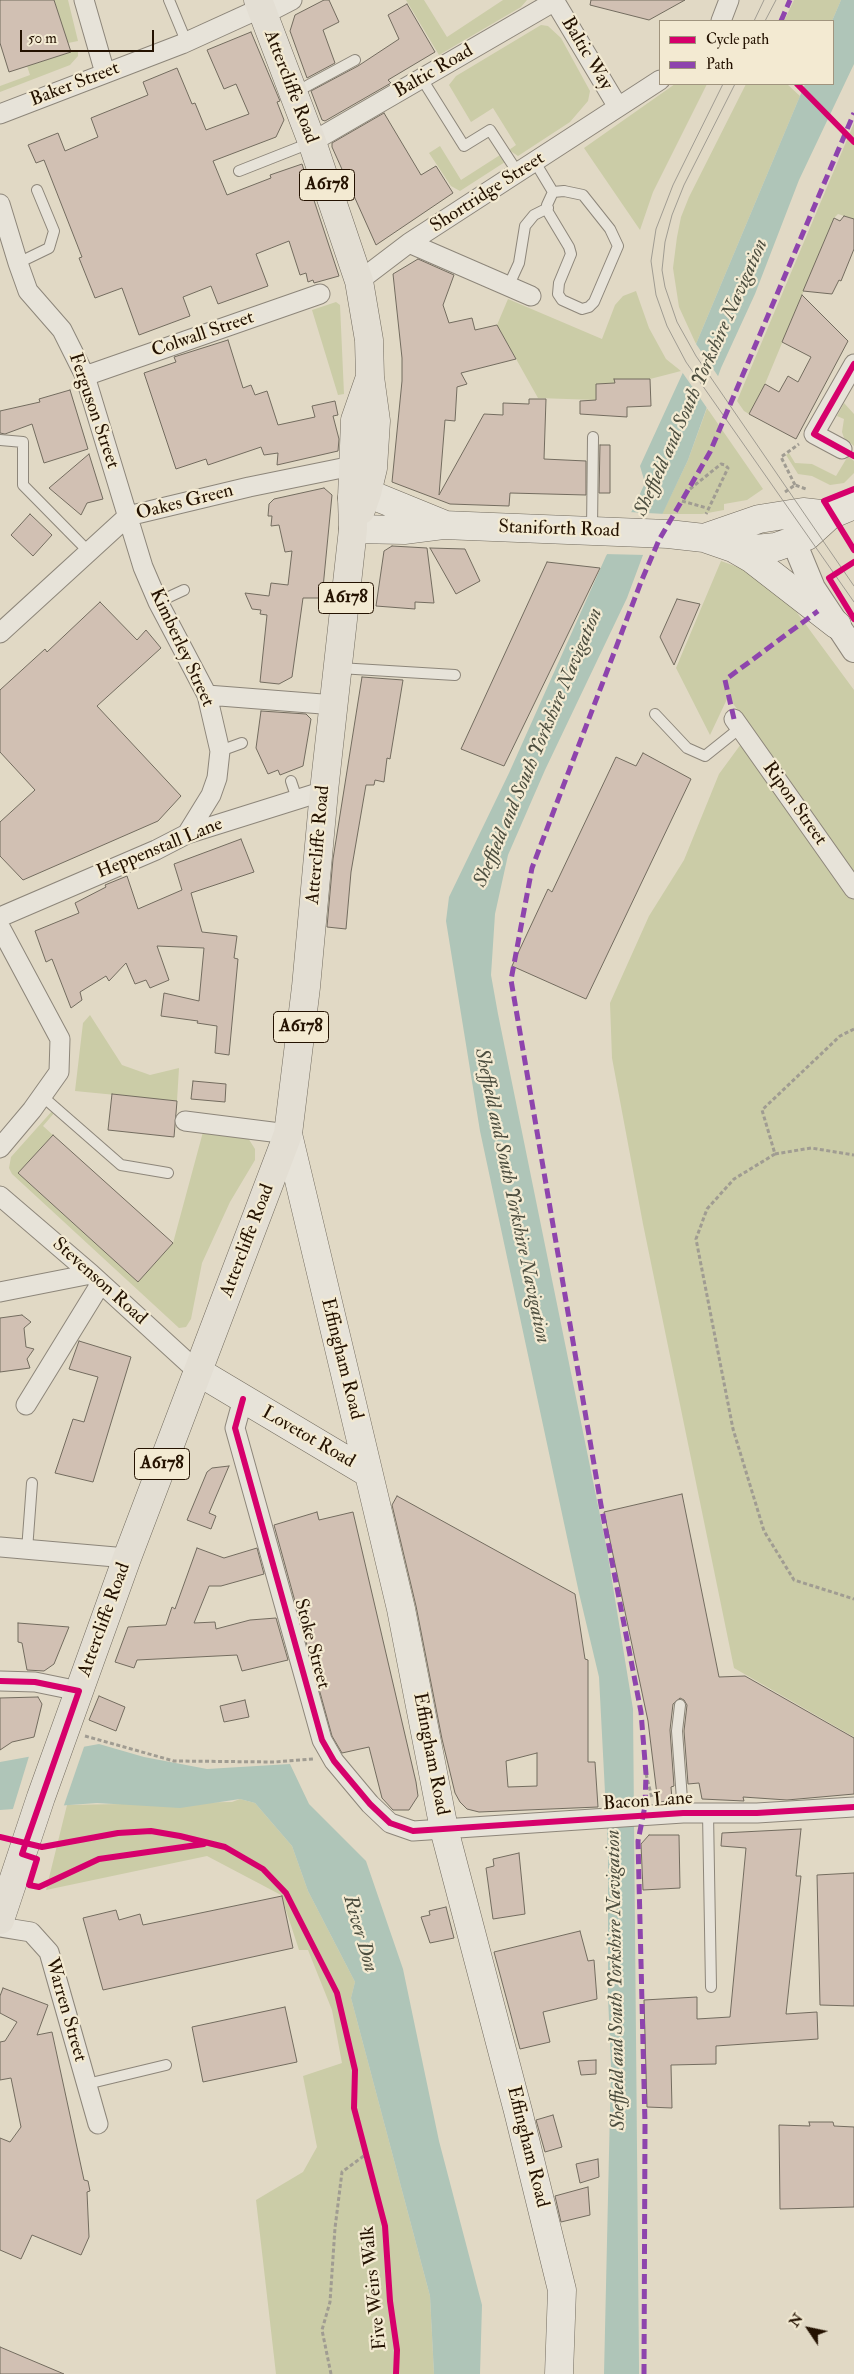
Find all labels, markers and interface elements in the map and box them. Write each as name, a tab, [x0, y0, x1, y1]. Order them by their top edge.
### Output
street label: Baltic Way	[555, 13, 617, 95]
scale bar	[22, 20, 156, 52]
legend	[659, 20, 834, 85]
street label: Attercliffe Road	[258, 27, 322, 147]
text: 50 m	[28, 29, 57, 48]
text: Cycle path	[706, 30, 769, 49]
street label: Baltic Road	[390, 40, 478, 104]
text: Path	[706, 55, 733, 74]
street label: Baker Street	[27, 58, 123, 112]
street label: Shortridge Street	[427, 148, 549, 238]
road number: A6178	[300, 170, 354, 200]
water label: Sheffield and South Yorkshire Navigation	[630, 236, 774, 520]
street label: Colwall Street	[149, 307, 257, 363]
street label: Ferguson Street	[63, 350, 123, 472]
street label: Oakes Green	[134, 480, 236, 526]
street label: Staniforth Road	[498, 516, 620, 544]
road number: A6178	[318, 582, 374, 614]
street label: Kimberley Street	[144, 585, 218, 711]
water label: Sheffield and South Yorkshire Navigation	[469, 605, 609, 891]
street label: Ripon Street	[757, 758, 831, 850]
street label: Attercliffe Road	[302, 785, 336, 905]
street label: Heppenstall Lane	[94, 813, 226, 885]
road number: A6178	[274, 1012, 328, 1042]
water label: Sheffield and South Yorkshire Navigation	[468, 1046, 554, 1346]
street label: Attercliffe Road	[216, 1181, 280, 1301]
street label: Stevenson Road	[47, 1234, 151, 1330]
street label: Effingham Road	[315, 1296, 367, 1422]
street label: Lovetot Road	[257, 1402, 359, 1474]
road number: A6178	[134, 1448, 190, 1480]
street label: Attercliffe Road	[74, 1560, 136, 1680]
street label: Stoke Street	[288, 1596, 334, 1692]
street label: Effingham Road	[407, 1691, 453, 1817]
street label: Bacon Lane	[602, 1787, 694, 1817]
water label: Sheffield and South Yorkshire Navigation	[602, 1829, 632, 2131]
water label: River Don	[337, 1893, 381, 1975]
street label: Warren Street	[39, 1955, 91, 2065]
street label: Effingham Road	[501, 2084, 553, 2210]
street label: Five Weirs Walk	[357, 2225, 393, 2351]
north arrow	[784, 2304, 834, 2354]
text: N	[786, 2310, 807, 2330]

